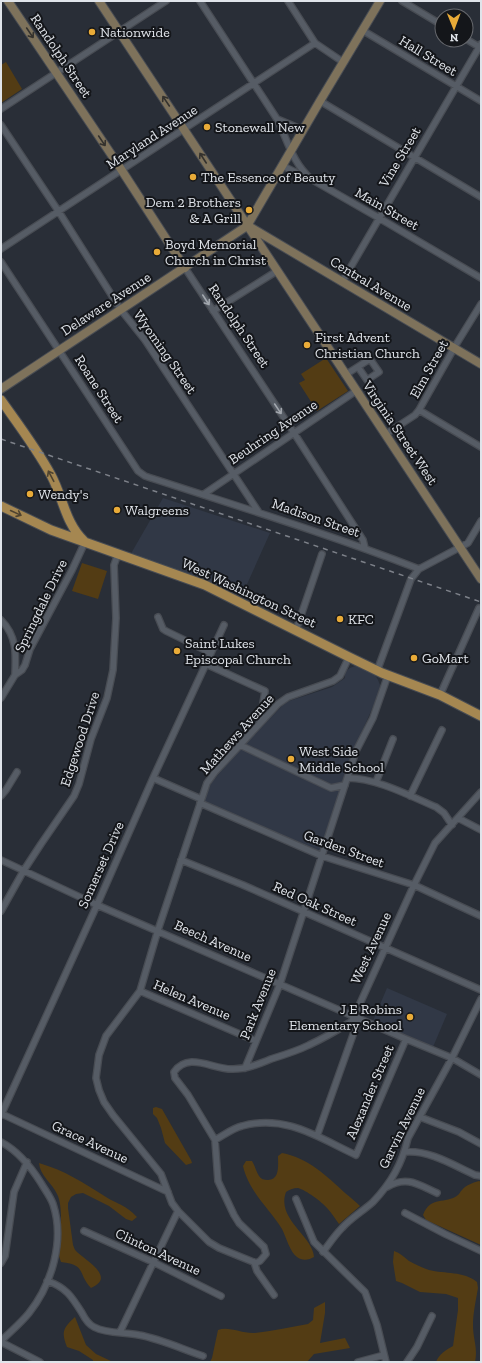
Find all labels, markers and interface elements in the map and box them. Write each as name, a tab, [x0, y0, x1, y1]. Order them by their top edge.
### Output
north arrow	[434, 8, 474, 48]
street label: Randolph Street	[27, 11, 96, 102]
place label: Nationwide	[100, 24, 170, 41]
marker: Nationwide	[87, 27, 97, 37]
one-way arrow	[26, 28, 34, 39]
text: N	[449, 31, 458, 44]
street label: Hall Street	[396, 32, 461, 80]
one-way arrow	[162, 96, 170, 107]
street label: Maryland Avenue	[103, 101, 201, 173]
place label: Stonewall New	[215, 119, 305, 136]
marker: Stonewall New	[202, 122, 212, 132]
street label: Vine Street	[375, 123, 425, 191]
one-way arrow	[98, 136, 106, 147]
one-way arrow	[199, 153, 207, 164]
place label: The Essence of Beauty	[201, 169, 336, 186]
marker: The Essence of Beauty	[188, 172, 198, 182]
street label: Main Street	[352, 184, 423, 235]
place label: Dem 2 Brothers & A Grill	[146, 194, 241, 227]
marker: Dem 2 Brothers & A Grill	[244, 205, 254, 215]
place label: Boyd Memorial Church in Christ	[165, 236, 267, 269]
marker: Boyd Memorial Church in Christ	[152, 247, 162, 257]
street label: Central Avenue	[327, 253, 415, 315]
street label: Delaware Avenue	[58, 268, 154, 339]
street label: Randolph Street	[205, 281, 274, 372]
one-way arrow	[202, 294, 210, 305]
street label: Wyoming Street	[130, 307, 201, 398]
place label: First Advent Christian Church	[315, 329, 420, 362]
street label: Elm Street	[406, 336, 452, 401]
marker: First Advent Christian Church	[302, 340, 312, 350]
street label: Roane Street	[71, 352, 128, 427]
street label: Virginia Street West	[358, 377, 442, 489]
street label: Beuhring Avenue	[225, 396, 321, 468]
one-way arrow	[274, 403, 282, 414]
one-way arrow	[47, 470, 54, 482]
place label: Wendy's	[38, 486, 89, 503]
marker: Wendy's	[25, 489, 35, 499]
street label: Madison Street	[270, 495, 363, 541]
place label: Walgreens	[125, 502, 189, 519]
marker: Walgreens	[112, 505, 122, 515]
one-way arrow	[10, 510, 22, 518]
street label: West Washington Street	[179, 554, 320, 632]
street label: Springdale Drive	[11, 556, 71, 655]
place label: KFC	[348, 611, 374, 628]
marker: KFC	[335, 614, 345, 624]
place label: Saint Lukes Episcopal Church	[185, 635, 291, 668]
marker: Saint Lukes Episcopal Church	[172, 646, 182, 656]
place label: GoMart	[422, 650, 469, 667]
marker: GoMart	[409, 653, 419, 663]
street label: Edgewood Drive	[57, 689, 103, 789]
street label: Mathews Avenue	[196, 690, 278, 778]
place label: West Side Middle School	[299, 743, 384, 776]
marker: West Side Middle School	[286, 754, 296, 764]
street label: Somerset Drive	[74, 819, 128, 911]
street label: Garden Street	[301, 827, 387, 872]
street label: Red Oak Street	[270, 878, 360, 930]
street label: West Avenue	[347, 909, 395, 987]
street label: Beech Avenue	[172, 916, 255, 966]
street label: Park Avenue	[236, 966, 280, 1042]
street label: Helen Avenue	[151, 976, 234, 1024]
place label: J E Robins Elementary School	[289, 1001, 402, 1034]
marker: J E Robins Elementary School	[405, 1012, 415, 1022]
street label: Alexander Street	[342, 1041, 398, 1142]
street label: Garvin Avenue	[375, 1084, 429, 1171]
street label: Grace Avenue	[49, 1117, 131, 1167]
street label: Clinton Avenue	[113, 1225, 204, 1279]

